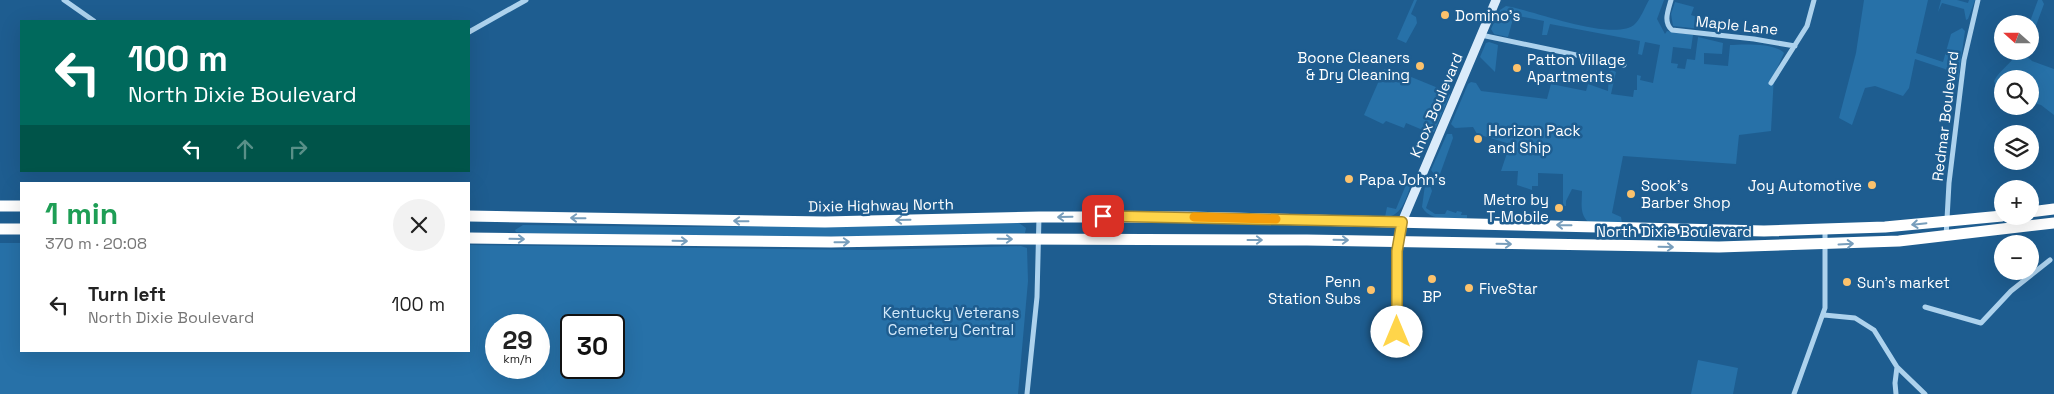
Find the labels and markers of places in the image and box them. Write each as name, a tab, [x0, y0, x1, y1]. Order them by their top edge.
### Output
place label: Domino's	[1455, 6, 1520, 25]
marker: Domino's	[1439, 9, 1451, 21]
place label: Boone Cleaners & Dry Cleaning	[1297, 48, 1410, 84]
place label: Patton Village Apartments	[1527, 50, 1626, 86]
marker: Boone Cleaners & Dry Cleaning	[1414, 60, 1426, 72]
marker: Patton Village Apartments	[1511, 62, 1523, 74]
place label: Horizon Pack and Ship	[1488, 121, 1581, 157]
marker: Horizon Pack and Ship	[1472, 133, 1484, 145]
place label: Papa John's	[1359, 170, 1446, 189]
marker: Papa John's	[1343, 173, 1355, 185]
place label: Sook's Barber Shop	[1641, 176, 1731, 212]
place label: Joy Automotive	[1748, 176, 1862, 195]
marker: Joy Automotive	[1866, 179, 1878, 191]
marker: Sook's Barber Shop	[1625, 188, 1637, 200]
place label: Metro by T-Mobile	[1483, 190, 1549, 226]
pin	[1082, 195, 1124, 237]
marker: Metro by T-Mobile	[1553, 202, 1565, 214]
place label: Penn Station Subs	[1268, 272, 1361, 308]
marker: BP	[1426, 273, 1438, 285]
place label: Sun’s market	[1857, 273, 1950, 292]
marker: Sun’s market	[1841, 276, 1853, 288]
place label: FiveStar	[1479, 279, 1538, 298]
marker: FiveStar	[1463, 282, 1475, 294]
marker: Penn Station Subs	[1365, 284, 1377, 296]
place label: BP	[1423, 287, 1441, 306]

